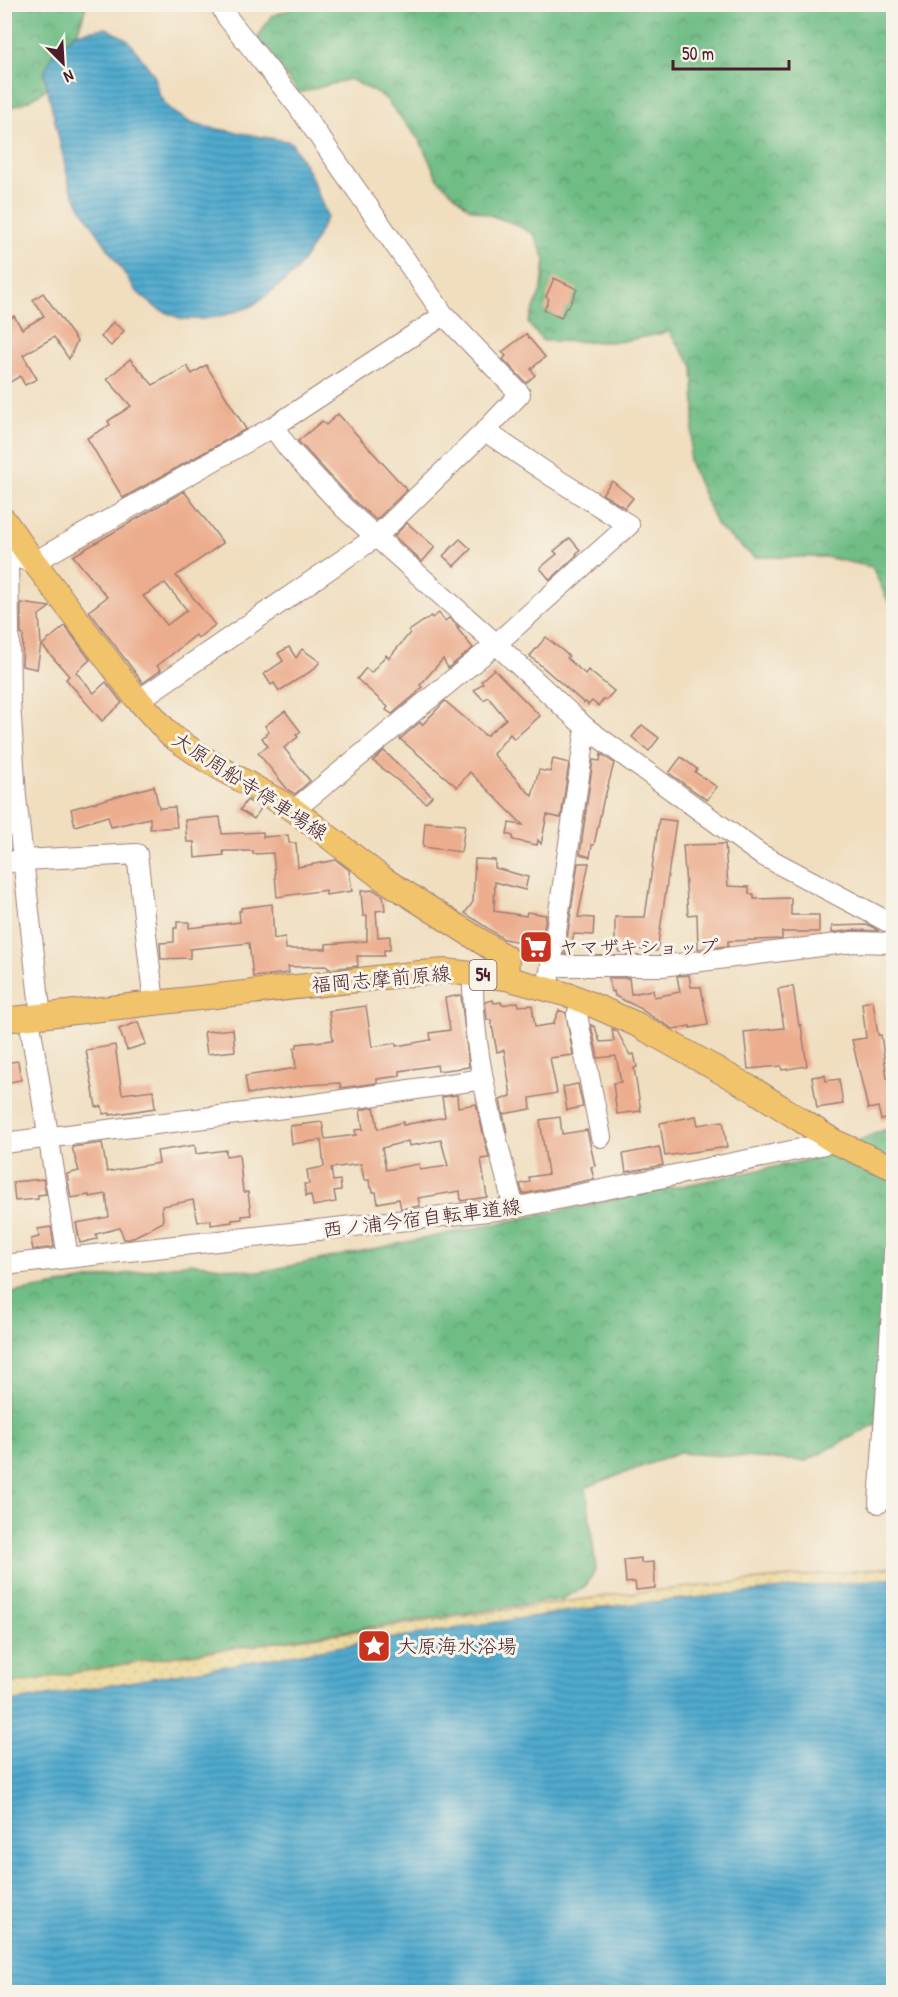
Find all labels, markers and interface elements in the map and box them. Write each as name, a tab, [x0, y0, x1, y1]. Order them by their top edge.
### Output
north arrow	[33, 33, 93, 93]
scale bar	[673, 33, 788, 71]
text: 50 m	[682, 41, 714, 66]
text: N	[60, 65, 77, 89]
street label: 大原周船寺停車場線	[167, 725, 333, 846]
supermarket icon: ヤマザキショップ	[518, 929, 554, 965]
place label: ヤマザキショップ	[559, 933, 718, 960]
street label: 福岡志摩前原線	[310, 959, 452, 998]
road number: 54	[470, 960, 496, 990]
street label: 西ノ浦今宿自転車道線	[321, 1192, 523, 1243]
place icon: 大原海水浴場	[356, 1628, 392, 1664]
place label: 大原海水浴場	[397, 1632, 517, 1659]

